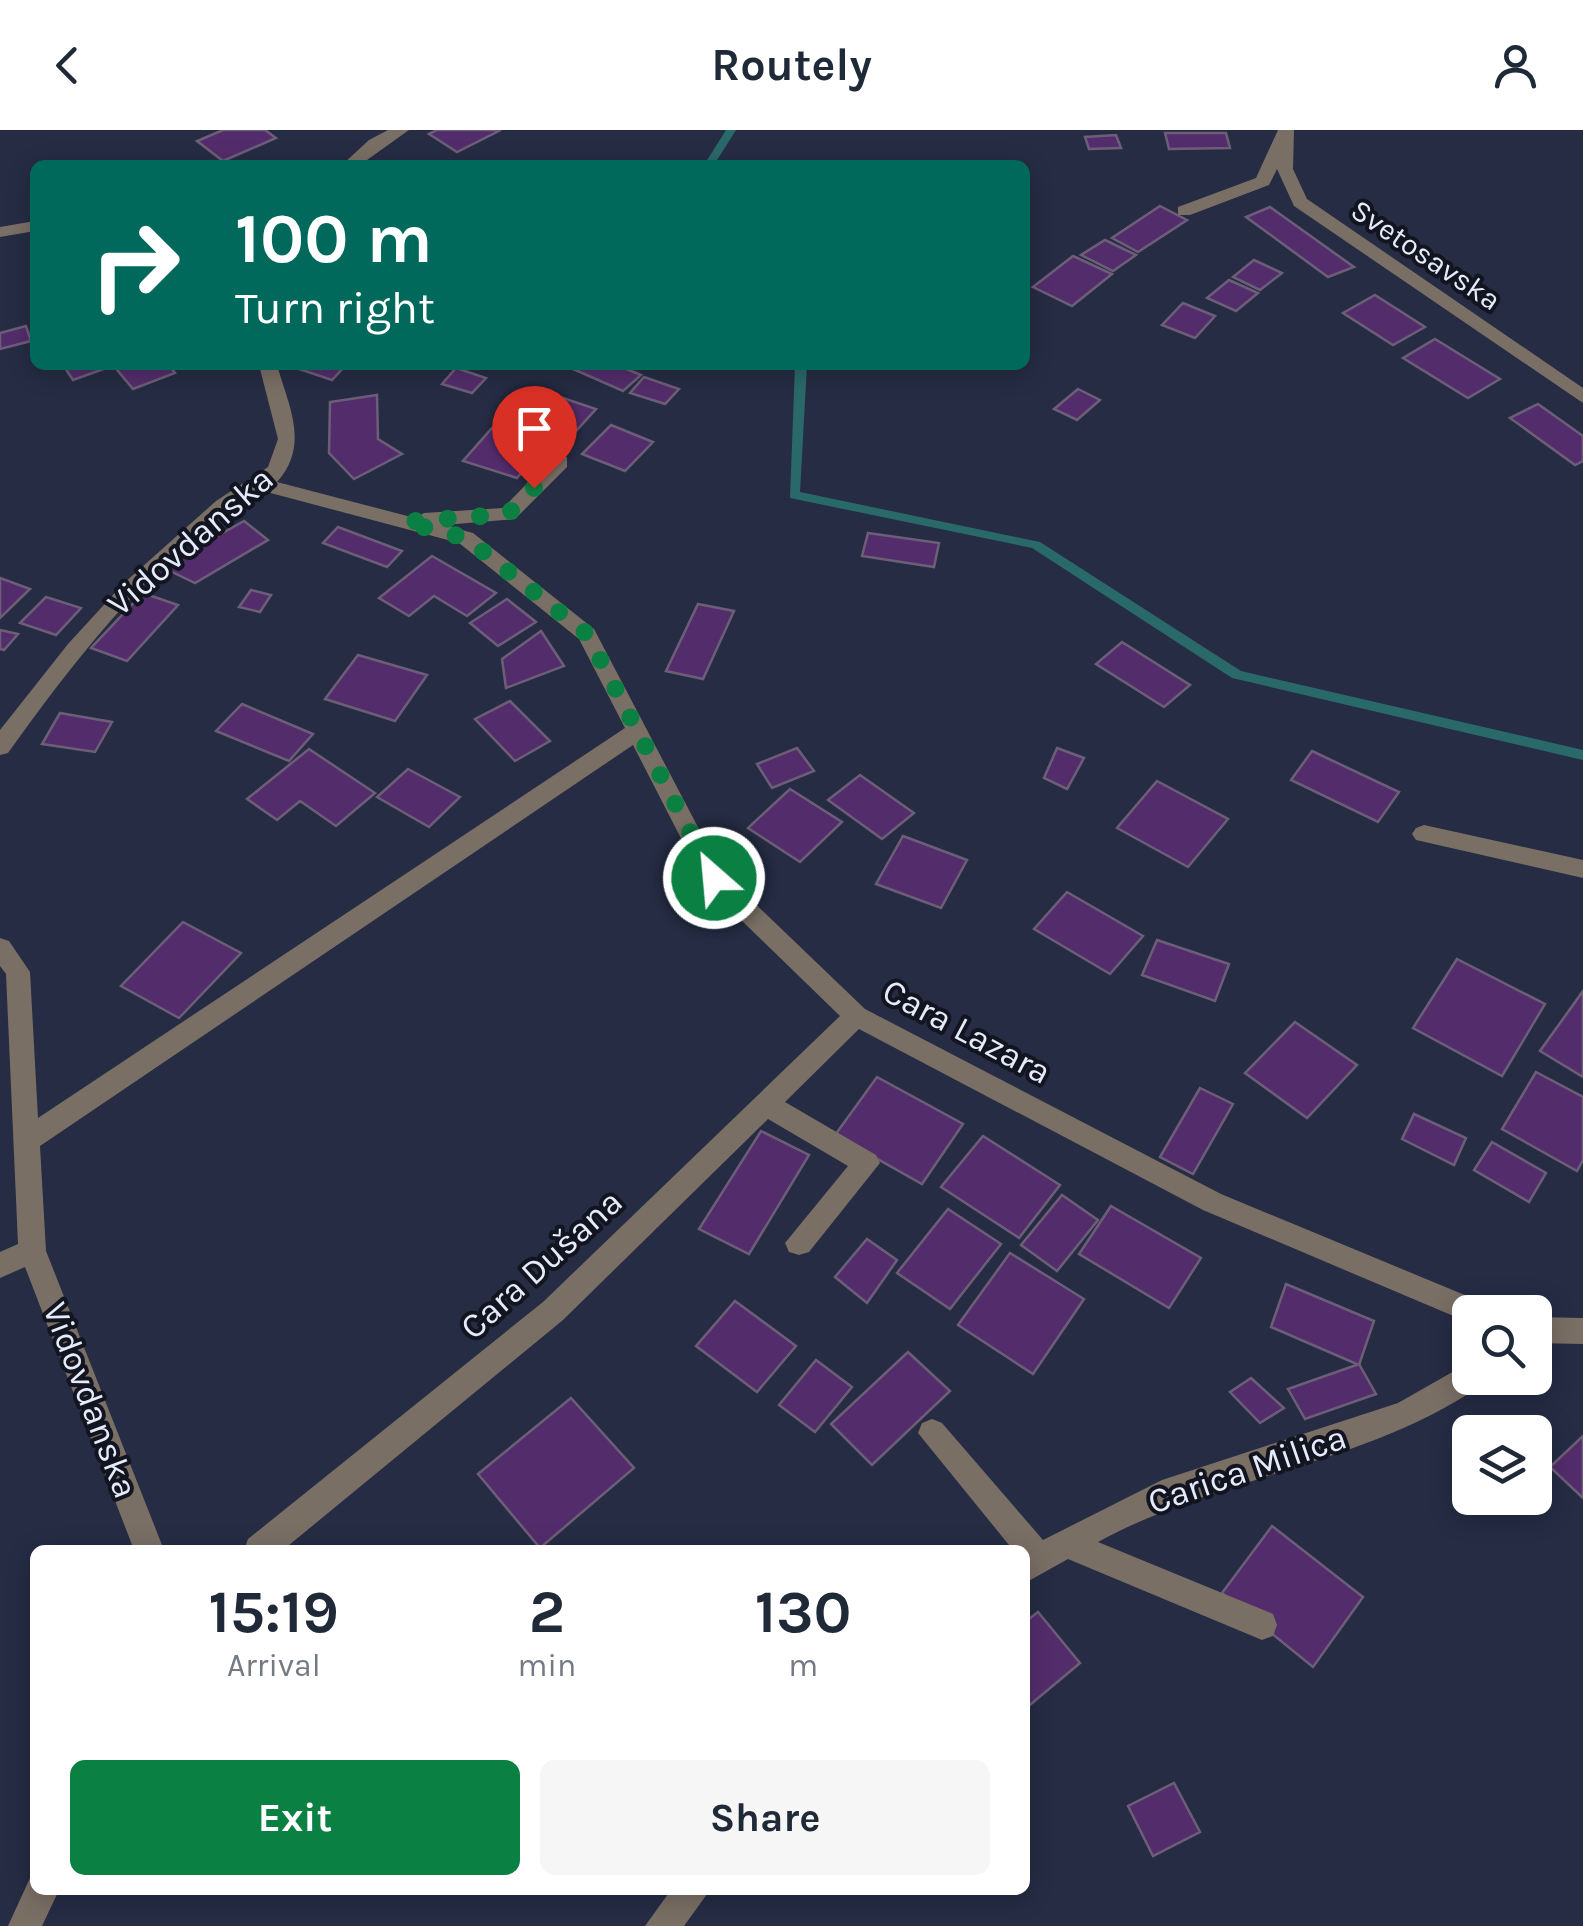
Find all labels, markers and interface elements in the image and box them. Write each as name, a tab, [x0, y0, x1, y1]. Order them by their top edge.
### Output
icon: back	[40, 38, 95, 93]
icon: person	[1488, 38, 1543, 93]
text: Routely	[711, 39, 872, 91]
street label: Svetosavska	[1344, 192, 1508, 318]
text: 100 m	[235, 198, 433, 280]
icon: right	[70, 200, 200, 330]
text: Turn right	[235, 282, 435, 334]
pin	[492, 386, 577, 489]
icon: arrive	[507, 401, 562, 456]
street label: Vidovdanska	[99, 458, 282, 624]
position arrow	[662, 826, 766, 930]
street label: Cara Lazara	[876, 970, 1058, 1093]
street label: Cara Dušana	[452, 1181, 631, 1348]
map controls	[1452, 1295, 1552, 1515]
button: search	[1452, 1295, 1552, 1395]
street label: Vidovdanska	[34, 1297, 147, 1504]
button: layers	[1452, 1415, 1552, 1515]
street label: Carica Milica	[1143, 1416, 1352, 1523]
text: 15:19	[209, 1577, 339, 1647]
text: 2	[529, 1577, 565, 1647]
text: 130	[755, 1577, 851, 1647]
text: Arrival	[227, 1647, 321, 1684]
text: min	[517, 1647, 576, 1684]
text: m	[788, 1647, 818, 1684]
button: Exit	[70, 1760, 520, 1875]
button: Share	[540, 1760, 990, 1875]

